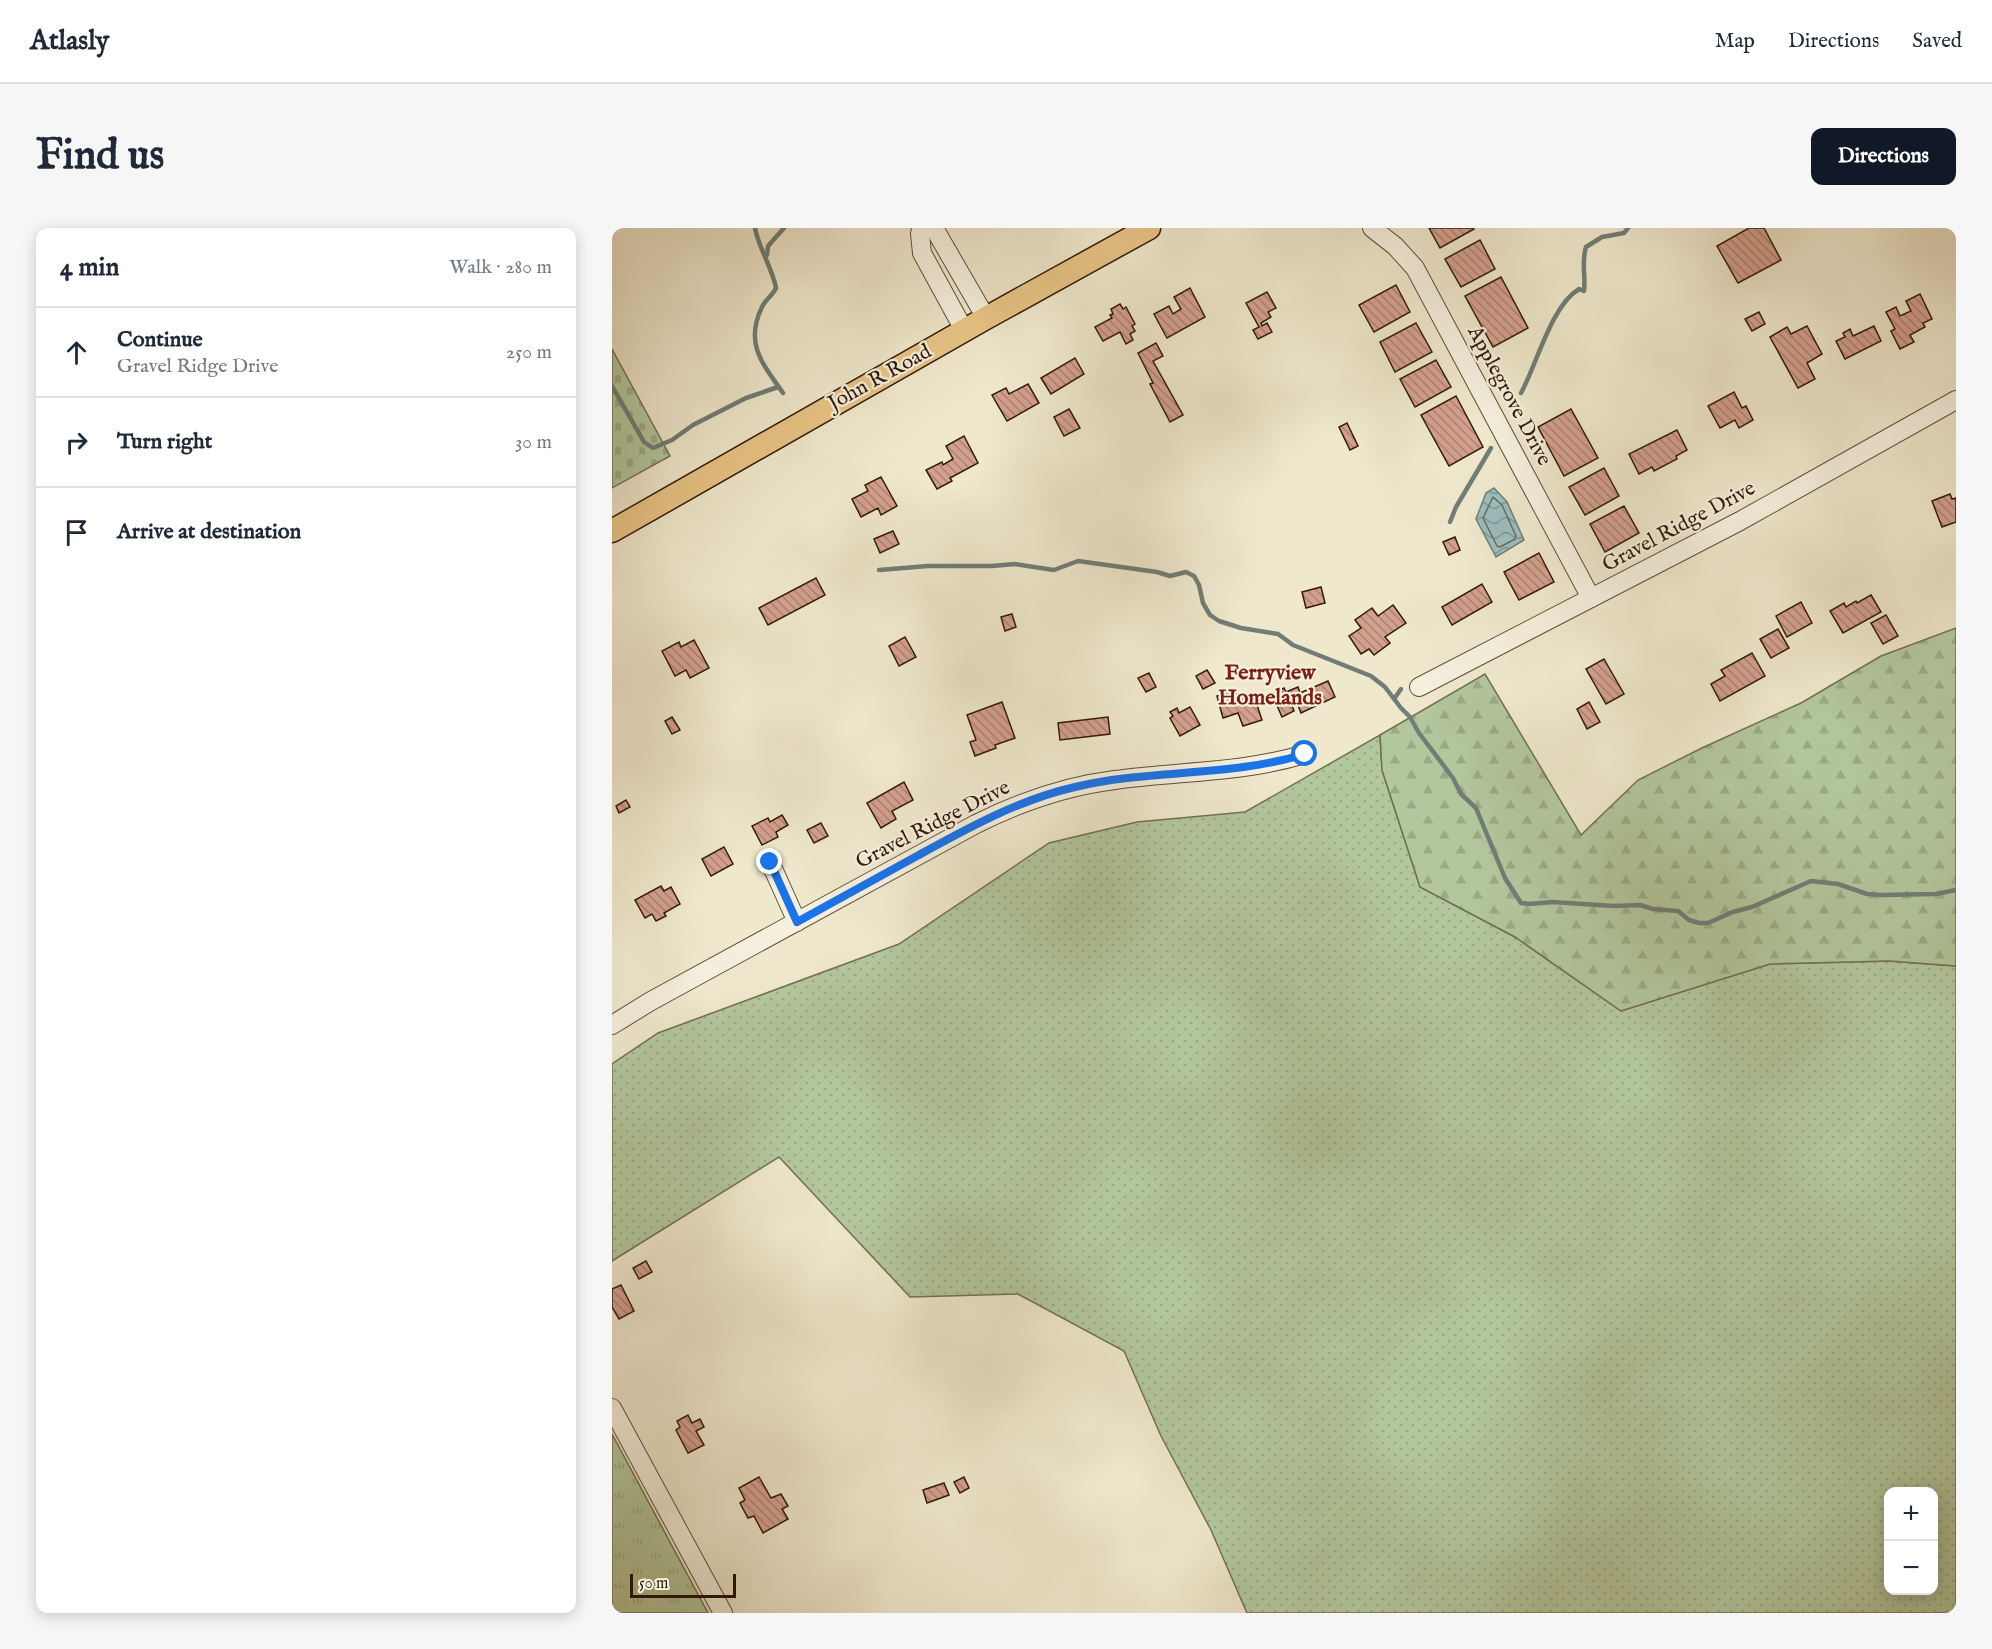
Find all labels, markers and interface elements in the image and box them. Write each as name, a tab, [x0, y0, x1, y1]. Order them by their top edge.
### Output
text: Atlasly	[30, 24, 109, 59]
text: Map	[1715, 28, 1755, 55]
text: Directions	[1788, 28, 1879, 55]
text: Saved	[1912, 28, 1962, 55]
button: Directions	[1811, 128, 1956, 185]
text: Find us	[36, 130, 164, 183]
text: 4 min	[60, 251, 119, 284]
text: Walk · 280 m	[449, 255, 552, 280]
street label: Applegrove Drive	[1460, 320, 1557, 471]
text: Continue	[117, 326, 203, 354]
icon: ahead	[60, 336, 93, 369]
street label: John R Road	[822, 338, 937, 418]
text: 250 m	[506, 340, 552, 365]
text: Gravel Ridge Drive	[117, 354, 278, 379]
icon: right	[60, 426, 93, 459]
text: Turn right	[117, 428, 212, 456]
text: 30 m	[515, 430, 552, 455]
street label: Gravel Ridge Drive	[1598, 475, 1761, 579]
icon: arrive	[60, 516, 93, 549]
text: Arrive at destination	[117, 518, 301, 546]
district label: Ferryview Homelands	[1218, 659, 1322, 712]
route start	[1291, 740, 1317, 766]
street label: Gravel Ridge Drive	[851, 774, 1015, 876]
route end	[756, 848, 782, 874]
map controls	[1884, 1487, 1938, 1595]
button: +	[1884, 1487, 1938, 1541]
button: −	[1884, 1541, 1938, 1595]
scale bar	[630, 1571, 736, 1598]
text: 50 m	[639, 1574, 668, 1594]

